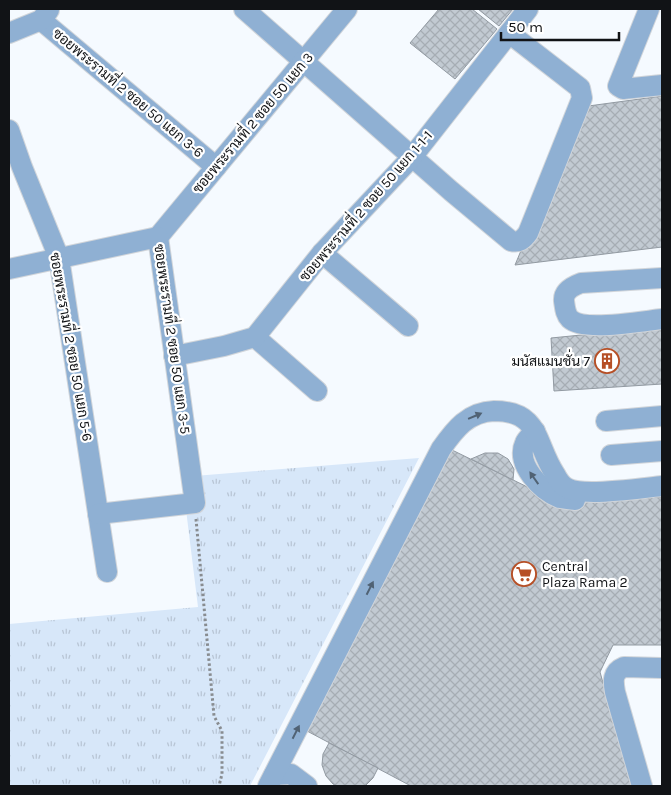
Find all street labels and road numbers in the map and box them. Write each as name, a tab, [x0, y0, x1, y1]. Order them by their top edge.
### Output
street label: ซอยพระรามที่ 2 ซอย 50 แยก 3-6	[49, 22, 209, 161]
street label: ซอยพระรามที่ 2 ซอย 50 แยก 3	[186, 46, 317, 197]
street label: ซอยพระรามที่ 2 ซอย 50 แยก 1-1-1	[293, 125, 436, 285]
street label: ซอยพระรามที่ 2 ซอย 50 แยก 3-5	[150, 242, 198, 435]
street label: ซอยพระรามที่ 2 ซอย 50 แยก 5-6	[46, 251, 100, 443]

